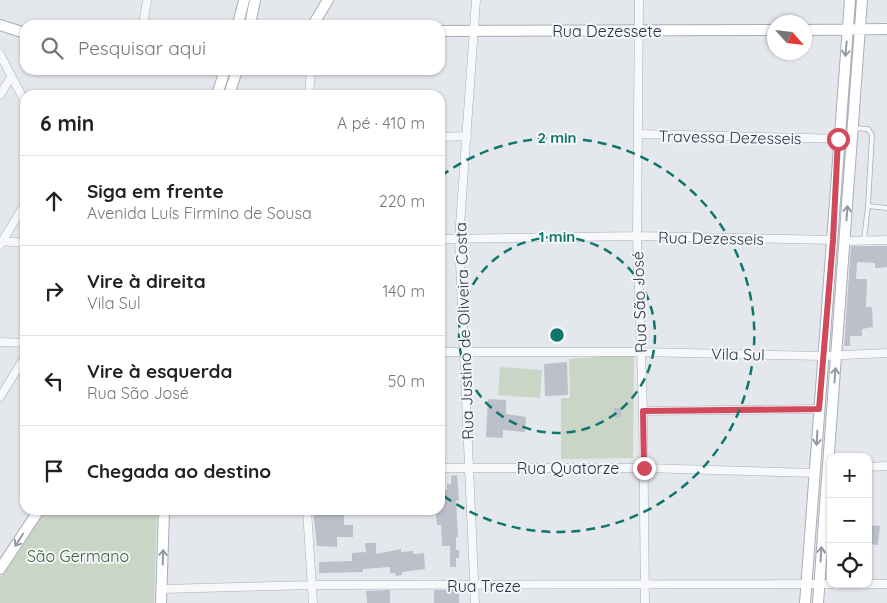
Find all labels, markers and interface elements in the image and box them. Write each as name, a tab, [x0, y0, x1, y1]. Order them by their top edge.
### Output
north arrow	[767, 15, 812, 60]
search box	[20, 20, 445, 75]
street label: Rua Dezessete	[552, 21, 662, 41]
icon: search	[38, 34, 66, 62]
text: Pesquisar aqui	[78, 36, 206, 60]
one-way arrow	[841, 40, 850, 56]
text: 6 min	[40, 110, 94, 136]
text: A pé · 410 m	[337, 113, 425, 133]
street label: Travessa Dezesseis	[658, 126, 802, 148]
text: 2 min	[537, 128, 577, 147]
route start	[827, 128, 850, 151]
text: Siga em frente	[87, 179, 224, 203]
icon: ahead	[40, 187, 68, 215]
text: 220 m	[379, 191, 425, 211]
text: Avenida Luís Firmino de Sousa	[87, 203, 312, 223]
one-way arrow	[843, 205, 852, 221]
street label: Rua Justino de Oliveira Costa	[450, 222, 478, 440]
text: 1 min	[539, 227, 575, 246]
street label: Rua Dezesseis	[658, 227, 764, 249]
street label: Rua São José	[627, 251, 651, 353]
text: Vire à direita	[87, 269, 206, 293]
icon: right	[40, 277, 68, 305]
text: 140 m	[382, 281, 425, 301]
text: Vila Sul	[87, 293, 141, 313]
centre of rings	[548, 326, 566, 344]
street label: Vila Sul	[711, 344, 765, 364]
text: Vire à esquerda	[87, 359, 232, 383]
icon: left	[40, 367, 68, 395]
one-way arrow	[830, 367, 839, 383]
text: 50 m	[388, 371, 425, 391]
text: Rua São José	[87, 383, 189, 403]
one-way arrow	[813, 429, 822, 445]
map controls	[827, 453, 872, 588]
button: +	[827, 453, 872, 498]
icon: arrive	[40, 457, 68, 485]
route end	[633, 457, 656, 480]
street label: Rua Quatorze	[517, 458, 619, 478]
text: Chegada ao destino	[87, 459, 271, 483]
button: −	[827, 498, 872, 543]
one-way arrow	[14, 532, 24, 546]
button: locate	[827, 543, 872, 588]
park label: São Germano	[27, 546, 129, 566]
one-way arrow	[817, 547, 826, 563]
one-way arrow	[158, 549, 167, 565]
street label: Rua Treze	[447, 576, 521, 596]

